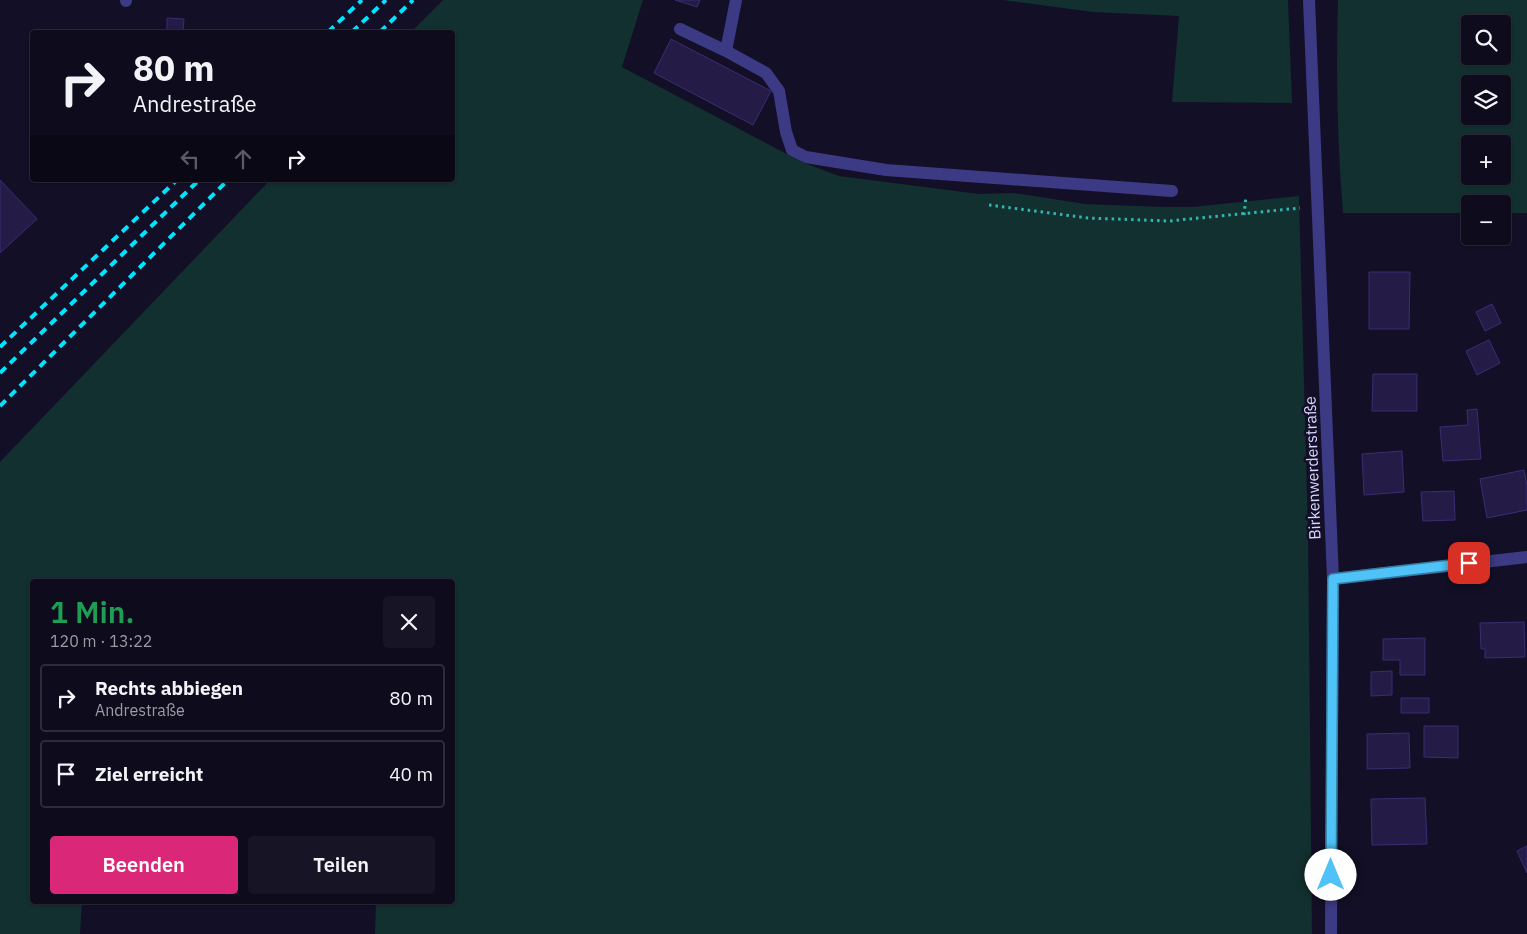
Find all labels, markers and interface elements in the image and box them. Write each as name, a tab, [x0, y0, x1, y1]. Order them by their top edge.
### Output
map controls	[1461, 15, 1511, 245]
button: search	[1461, 15, 1511, 65]
text: 80 m	[133, 45, 215, 91]
icon: right	[50, 50, 115, 115]
button: layers	[1461, 75, 1511, 125]
text: Andrestraße	[133, 89, 257, 118]
button: +	[1461, 135, 1511, 185]
icon: left	[176, 145, 204, 173]
icon: ahead	[229, 145, 257, 173]
icon: right	[282, 145, 310, 173]
button: −	[1461, 195, 1511, 245]
street label: Birkenwerderstraße	[1299, 396, 1325, 540]
pin	[1448, 542, 1490, 584]
icon: arrive	[1455, 549, 1483, 577]
text: 1 Min.	[50, 592, 134, 631]
button: close	[383, 596, 435, 648]
text: 120 m · 13:22	[50, 631, 152, 651]
text: Rechts abbiegen	[95, 676, 243, 700]
icon: right	[52, 684, 80, 712]
text: 80 m	[389, 686, 433, 710]
text: Andrestraße	[95, 700, 185, 720]
icon: arrive	[52, 760, 80, 788]
text: Ziel erreicht	[95, 762, 203, 786]
text: 40 m	[389, 762, 433, 786]
button: Beenden	[50, 836, 238, 894]
button: Teilen	[248, 836, 435, 894]
position arrow	[1304, 848, 1356, 900]

